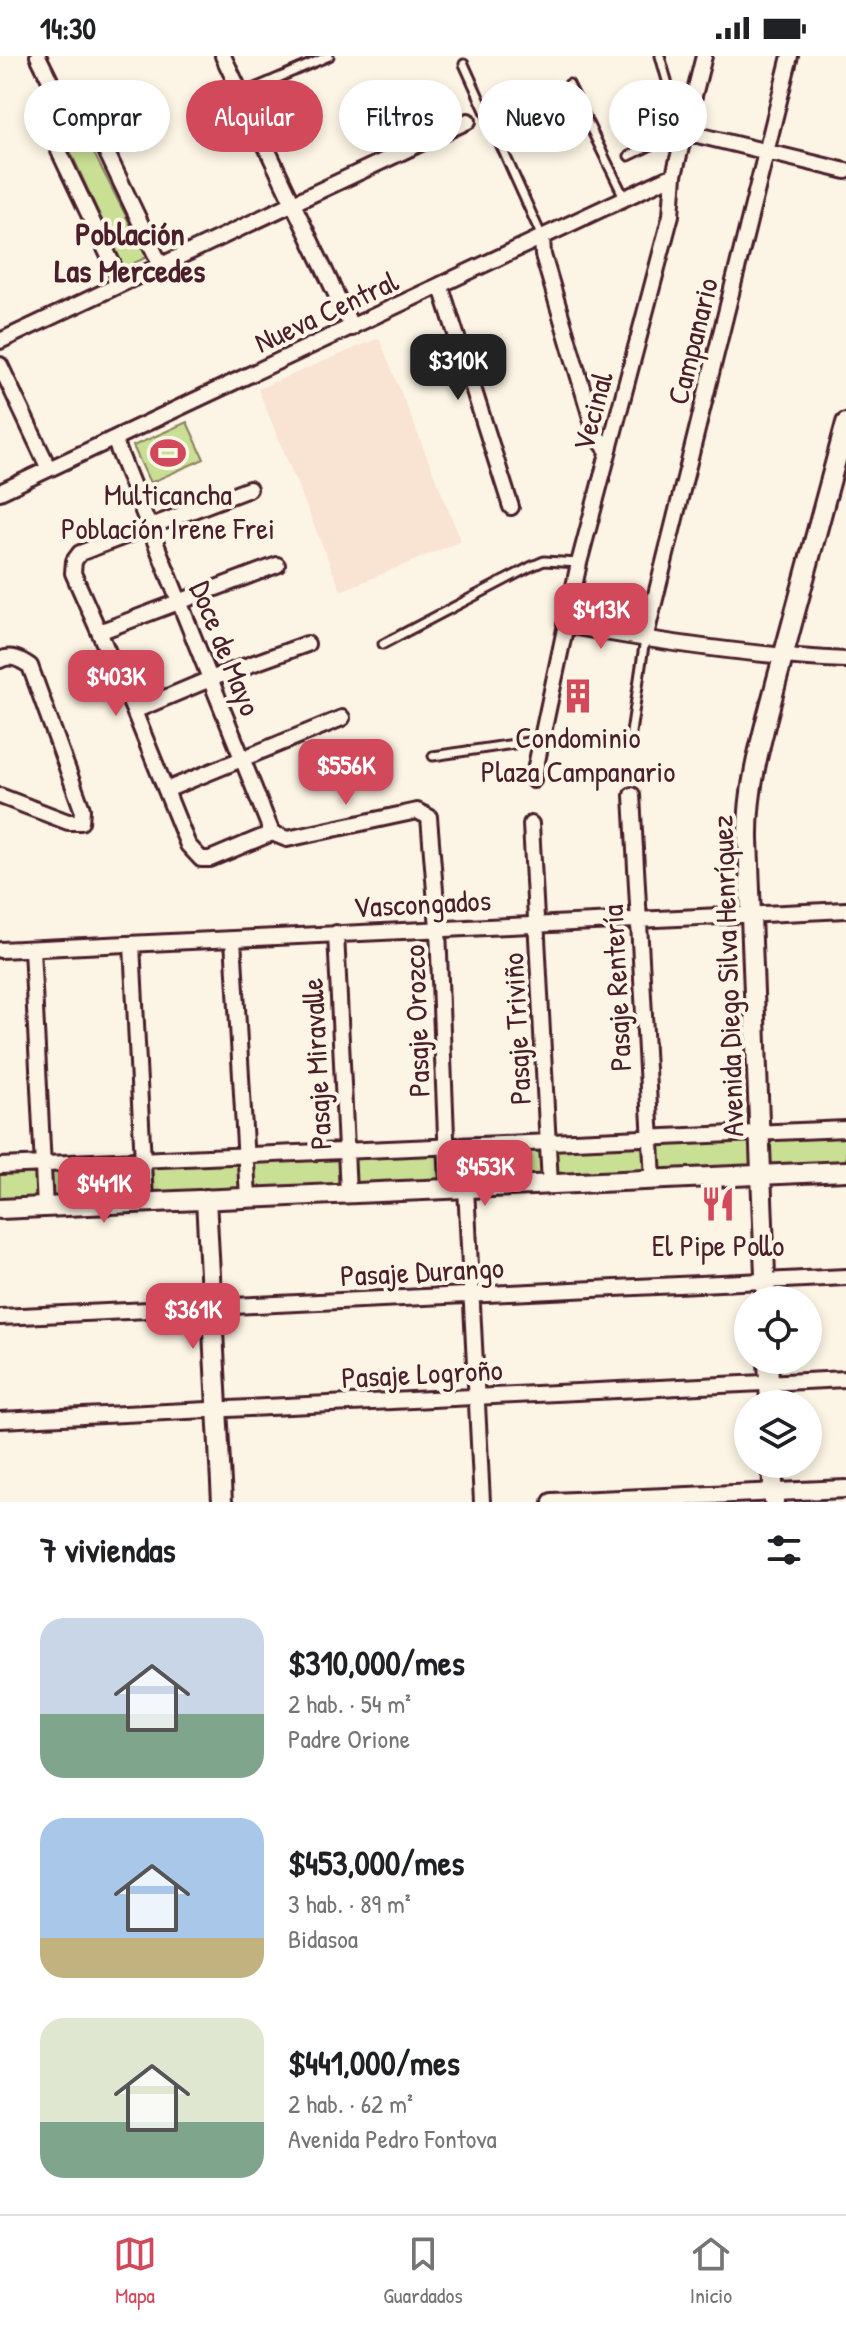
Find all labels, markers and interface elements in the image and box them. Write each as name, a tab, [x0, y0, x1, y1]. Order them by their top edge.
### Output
text: 14:30	[40, 8, 96, 48]
chip: Comprar	[24, 80, 170, 152]
chip: Alquilar	[186, 80, 323, 152]
chip: Filtros	[339, 80, 462, 152]
chip: Nuevo	[478, 80, 593, 152]
chip: Piso	[609, 80, 707, 152]
district label: Población Las Mercedes	[55, 212, 205, 292]
street label: Nueva Central	[248, 260, 404, 362]
street label: Campanario	[657, 274, 727, 408]
pin: $310K	[402, 334, 514, 402]
text: $310K	[428, 342, 488, 377]
street label: Vecinal	[562, 367, 622, 455]
sports icon: Multicancha Población Irene Frei	[149, 434, 187, 472]
place label: Multicancha Población Irene Frei	[61, 474, 275, 548]
street label: Doce de Mayo	[181, 575, 271, 721]
pin: $413K	[545, 583, 657, 651]
text: $413K	[572, 591, 630, 626]
pin: $403K	[60, 650, 172, 718]
text: $403K	[86, 658, 146, 693]
building icon: Condominio Plaza Campanario	[559, 677, 597, 715]
place label: Condominio Plaza Campanario	[481, 717, 675, 791]
pin: $556K	[290, 739, 402, 807]
text: $556K	[316, 747, 376, 782]
street label: Avenida Diego Silva Henríquez	[701, 814, 753, 1138]
street label: Vascongados	[352, 879, 492, 927]
street label: Pasaje Rentería	[592, 903, 640, 1072]
street label: Pasaje Orozco	[393, 944, 439, 1098]
street label: Pasaje Triviño	[492, 952, 540, 1106]
street label: Pasaje Miravalle	[292, 977, 340, 1151]
pin: $453K	[429, 1140, 541, 1208]
text: $453K	[455, 1148, 515, 1183]
pin: $441K	[48, 1157, 160, 1225]
text: $441K	[76, 1165, 132, 1200]
restaurant icon: El Pipe Pollo	[699, 1185, 737, 1223]
place label: El Pipe Pollo	[652, 1225, 784, 1265]
street label: Pasaje Durango	[339, 1247, 505, 1295]
pin: $361K	[137, 1283, 249, 1351]
map controls	[734, 1286, 822, 1478]
button: locate	[734, 1286, 822, 1374]
text: $361K	[164, 1291, 222, 1326]
street label: Pasaje Logroño	[340, 1349, 504, 1397]
button: layers	[734, 1390, 822, 1478]
text: 7 viviendas	[40, 1527, 176, 1573]
icon: filters	[762, 1528, 806, 1572]
text: $310,000/mes	[288, 1640, 465, 1686]
icon: home	[104, 1650, 200, 1746]
text: 2 hab. · 54 m²	[288, 1686, 411, 1721]
text: Padre Orione	[288, 1721, 410, 1756]
text: $453,000/mes	[288, 1840, 464, 1886]
icon: home	[104, 1850, 200, 1946]
text: 3 hab. · 89 m²	[288, 1886, 411, 1921]
text: Bidasoa	[288, 1921, 358, 1956]
text: $441,000/mes	[288, 2040, 460, 2086]
icon: home	[104, 2050, 200, 2146]
text: 2 hab. · 62 m²	[288, 2086, 413, 2121]
text: Avenida Pedro Fontova	[288, 2121, 497, 2156]
tab: Mapa	[113, 2232, 157, 2310]
tab: Guardados	[383, 2232, 463, 2310]
tab: Inicio	[689, 2232, 733, 2310]

